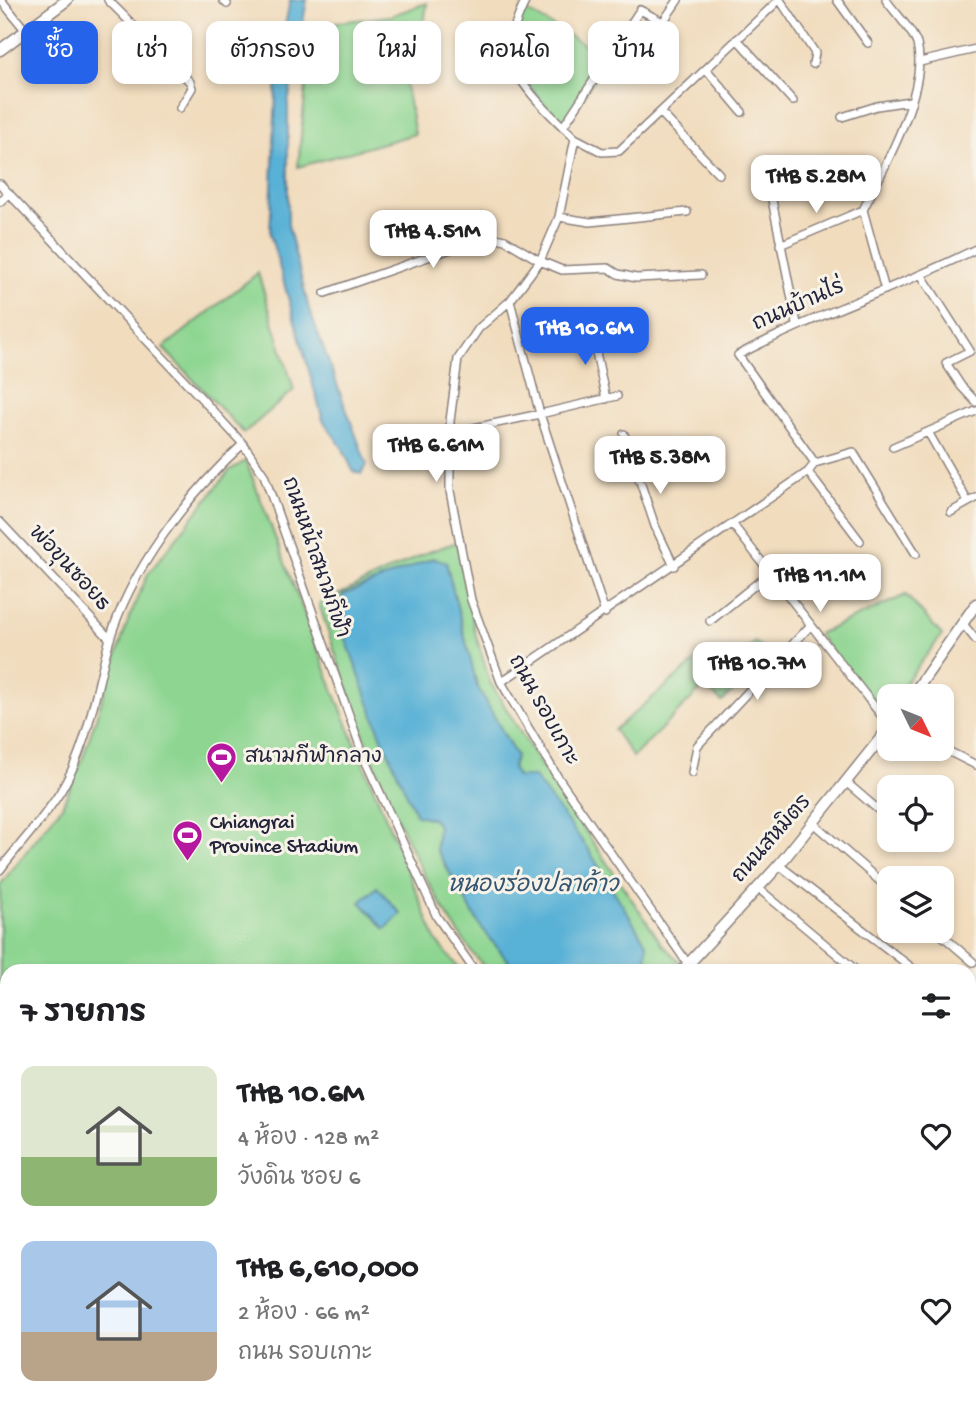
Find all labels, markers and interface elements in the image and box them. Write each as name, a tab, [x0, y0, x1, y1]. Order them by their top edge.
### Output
chip: ซื้อ	[21, 21, 98, 84]
chip: เช่า	[112, 21, 192, 84]
chip: ตัวกรอง	[206, 21, 339, 84]
chip: ใหม่	[353, 21, 441, 84]
chip: คอนโด	[455, 21, 574, 84]
chip: บ้าน	[588, 21, 679, 84]
pin: THB 5.28M	[736, 156, 896, 215]
text: THB 5.28M	[767, 164, 865, 191]
pin: THB 4.51M	[353, 210, 513, 270]
text: THB 4.51M	[386, 219, 480, 246]
street label: ถนนบ้านไร่	[748, 272, 849, 338]
pin: THB 10.6M	[505, 308, 665, 367]
text: THB 10.6M	[537, 316, 633, 343]
pin: THB 6.61M	[356, 424, 516, 484]
text: THB 6.61M	[389, 433, 483, 460]
pin: THB 5.38M	[580, 436, 740, 496]
text: THB 5.38M	[611, 445, 710, 472]
street label: ถนนหน้าสนามกีฬา	[275, 473, 357, 642]
street label: พ่อขุนซอย5	[22, 518, 117, 617]
pin: THB 11.1M	[740, 554, 900, 614]
text: THB 11.1M	[775, 563, 865, 590]
pin: THB 10.7M	[677, 642, 837, 702]
street label: ถนน รอบเกาะ	[501, 651, 583, 771]
text: THB 10.7M	[709, 651, 805, 678]
north arrow	[877, 684, 954, 761]
map controls	[877, 684, 954, 943]
sports icon: สนามกีฬากลาง	[205, 741, 239, 785]
place label: สนามกีฬากลาง	[245, 743, 382, 771]
button: locate	[877, 775, 954, 852]
street label: ถนนสหมิตร	[726, 789, 818, 889]
place label: Chiangrai Province Stadium	[209, 812, 358, 861]
sports icon: Chiangrai Province Stadium	[170, 819, 204, 863]
button: layers	[877, 866, 954, 943]
water label: หนองร่องปลาค้าว	[448, 869, 621, 900]
icon: filters	[917, 987, 955, 1025]
text: 7 รายการ	[21, 998, 146, 1033]
text: THB 10.6M	[238, 1078, 364, 1113]
icon: home	[77, 1094, 161, 1178]
icon: heart	[917, 1117, 955, 1155]
text: 4 ห้อง · 128 m²	[238, 1126, 379, 1153]
text: วังดิน ซอย 6	[238, 1166, 360, 1193]
text: THB 6,610,000	[238, 1253, 419, 1288]
icon: home	[77, 1269, 161, 1353]
icon: heart	[917, 1292, 955, 1330]
text: 2 ห้อง · 66 m²	[238, 1301, 370, 1328]
text: ถนน รอบเกาะ	[238, 1341, 372, 1368]

